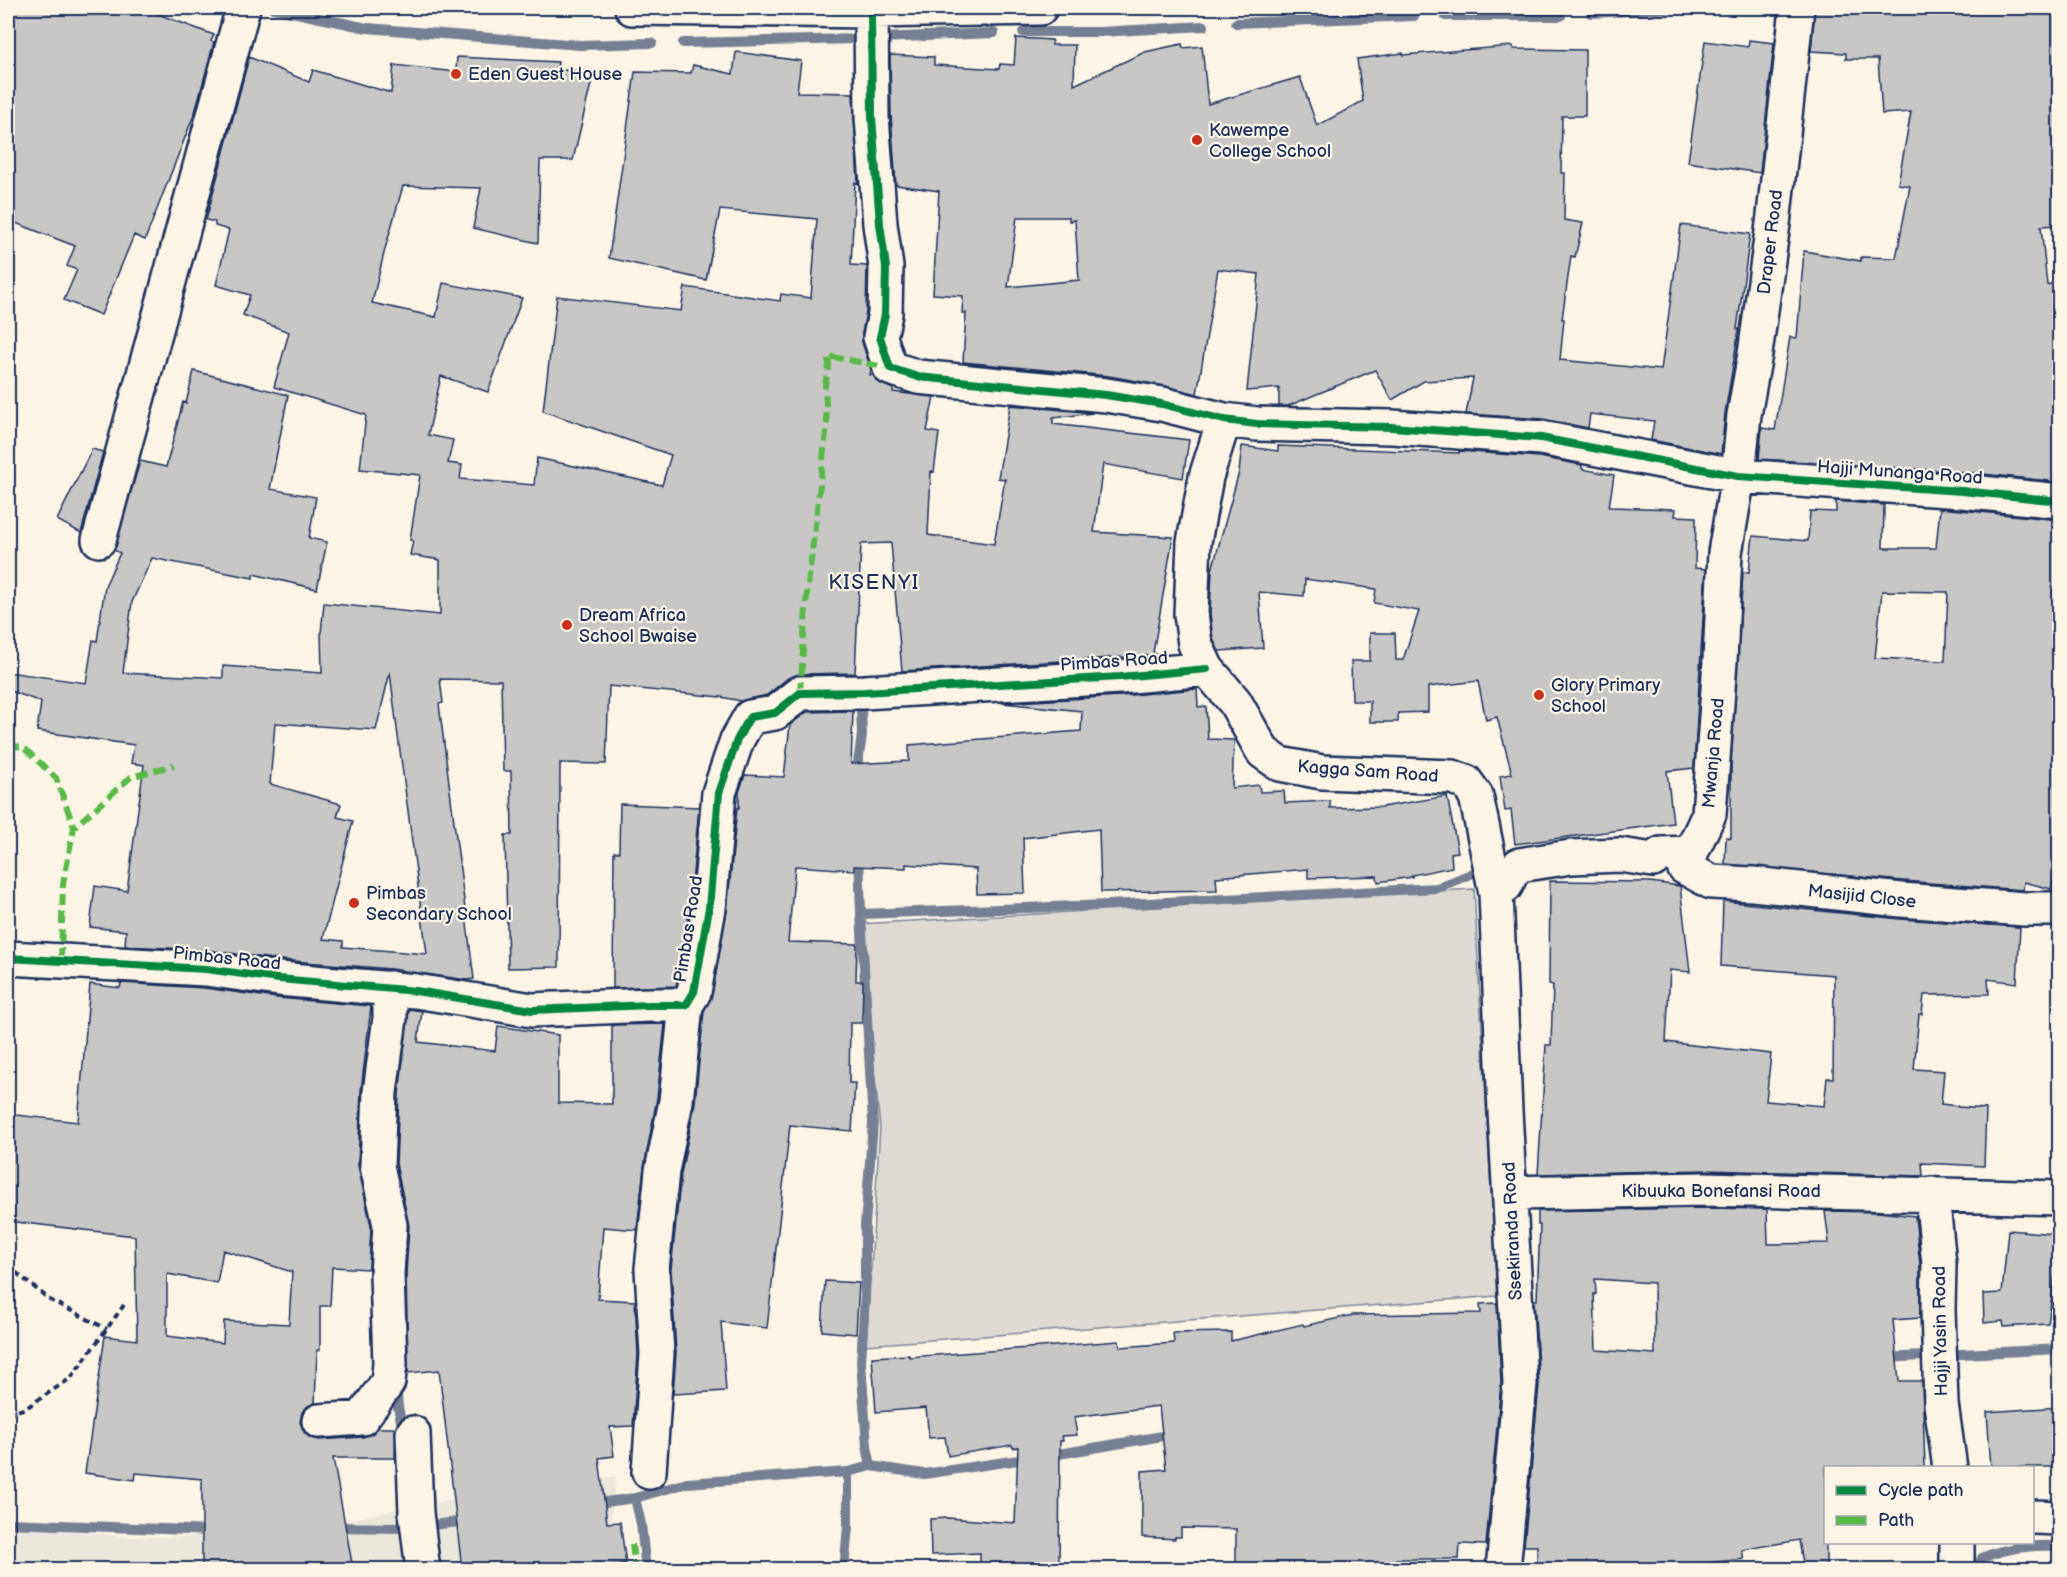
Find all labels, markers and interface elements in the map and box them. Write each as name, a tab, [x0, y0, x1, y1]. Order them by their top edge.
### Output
place label: Eden Guest House	[468, 64, 622, 85]
marker: Eden Guest House	[449, 67, 463, 81]
place label: Kawempe College School	[1209, 120, 1331, 162]
marker: Kawempe College School	[1190, 133, 1204, 147]
street label: Draper Road	[1754, 188, 1787, 296]
street label: Hajji Munanga Road	[1816, 456, 1984, 489]
district label: KISENYI	[828, 570, 920, 595]
place label: Dream Africa School Bwaise	[579, 605, 697, 647]
marker: Dream Africa School Bwaise	[560, 618, 574, 632]
street label: Pimbas Road	[1059, 647, 1169, 676]
place label: Glory Primary School	[1551, 675, 1661, 717]
marker: Glory Primary School	[1532, 688, 1546, 702]
street label: Mwanja Road	[1698, 697, 1729, 809]
street label: Kagga Sam Road	[1297, 756, 1439, 787]
street label: Pimbas Road	[670, 874, 707, 984]
street label: Masijid Close	[1807, 880, 1918, 913]
place label: Pimbas Secondary School	[366, 883, 512, 925]
marker: Pimbas Secondary School	[347, 896, 361, 910]
street label: Pimbas Road	[172, 942, 282, 975]
street label: Ssekiranda Road	[1498, 1161, 1527, 1301]
street label: Kibuuka Bonefansi Road	[1621, 1181, 1821, 1202]
street label: Hajji Yasin Road	[1929, 1265, 1952, 1397]
legend	[1824, 1466, 2034, 1544]
text: Cycle path	[1878, 1480, 1964, 1501]
text: Path	[1878, 1510, 1914, 1531]

